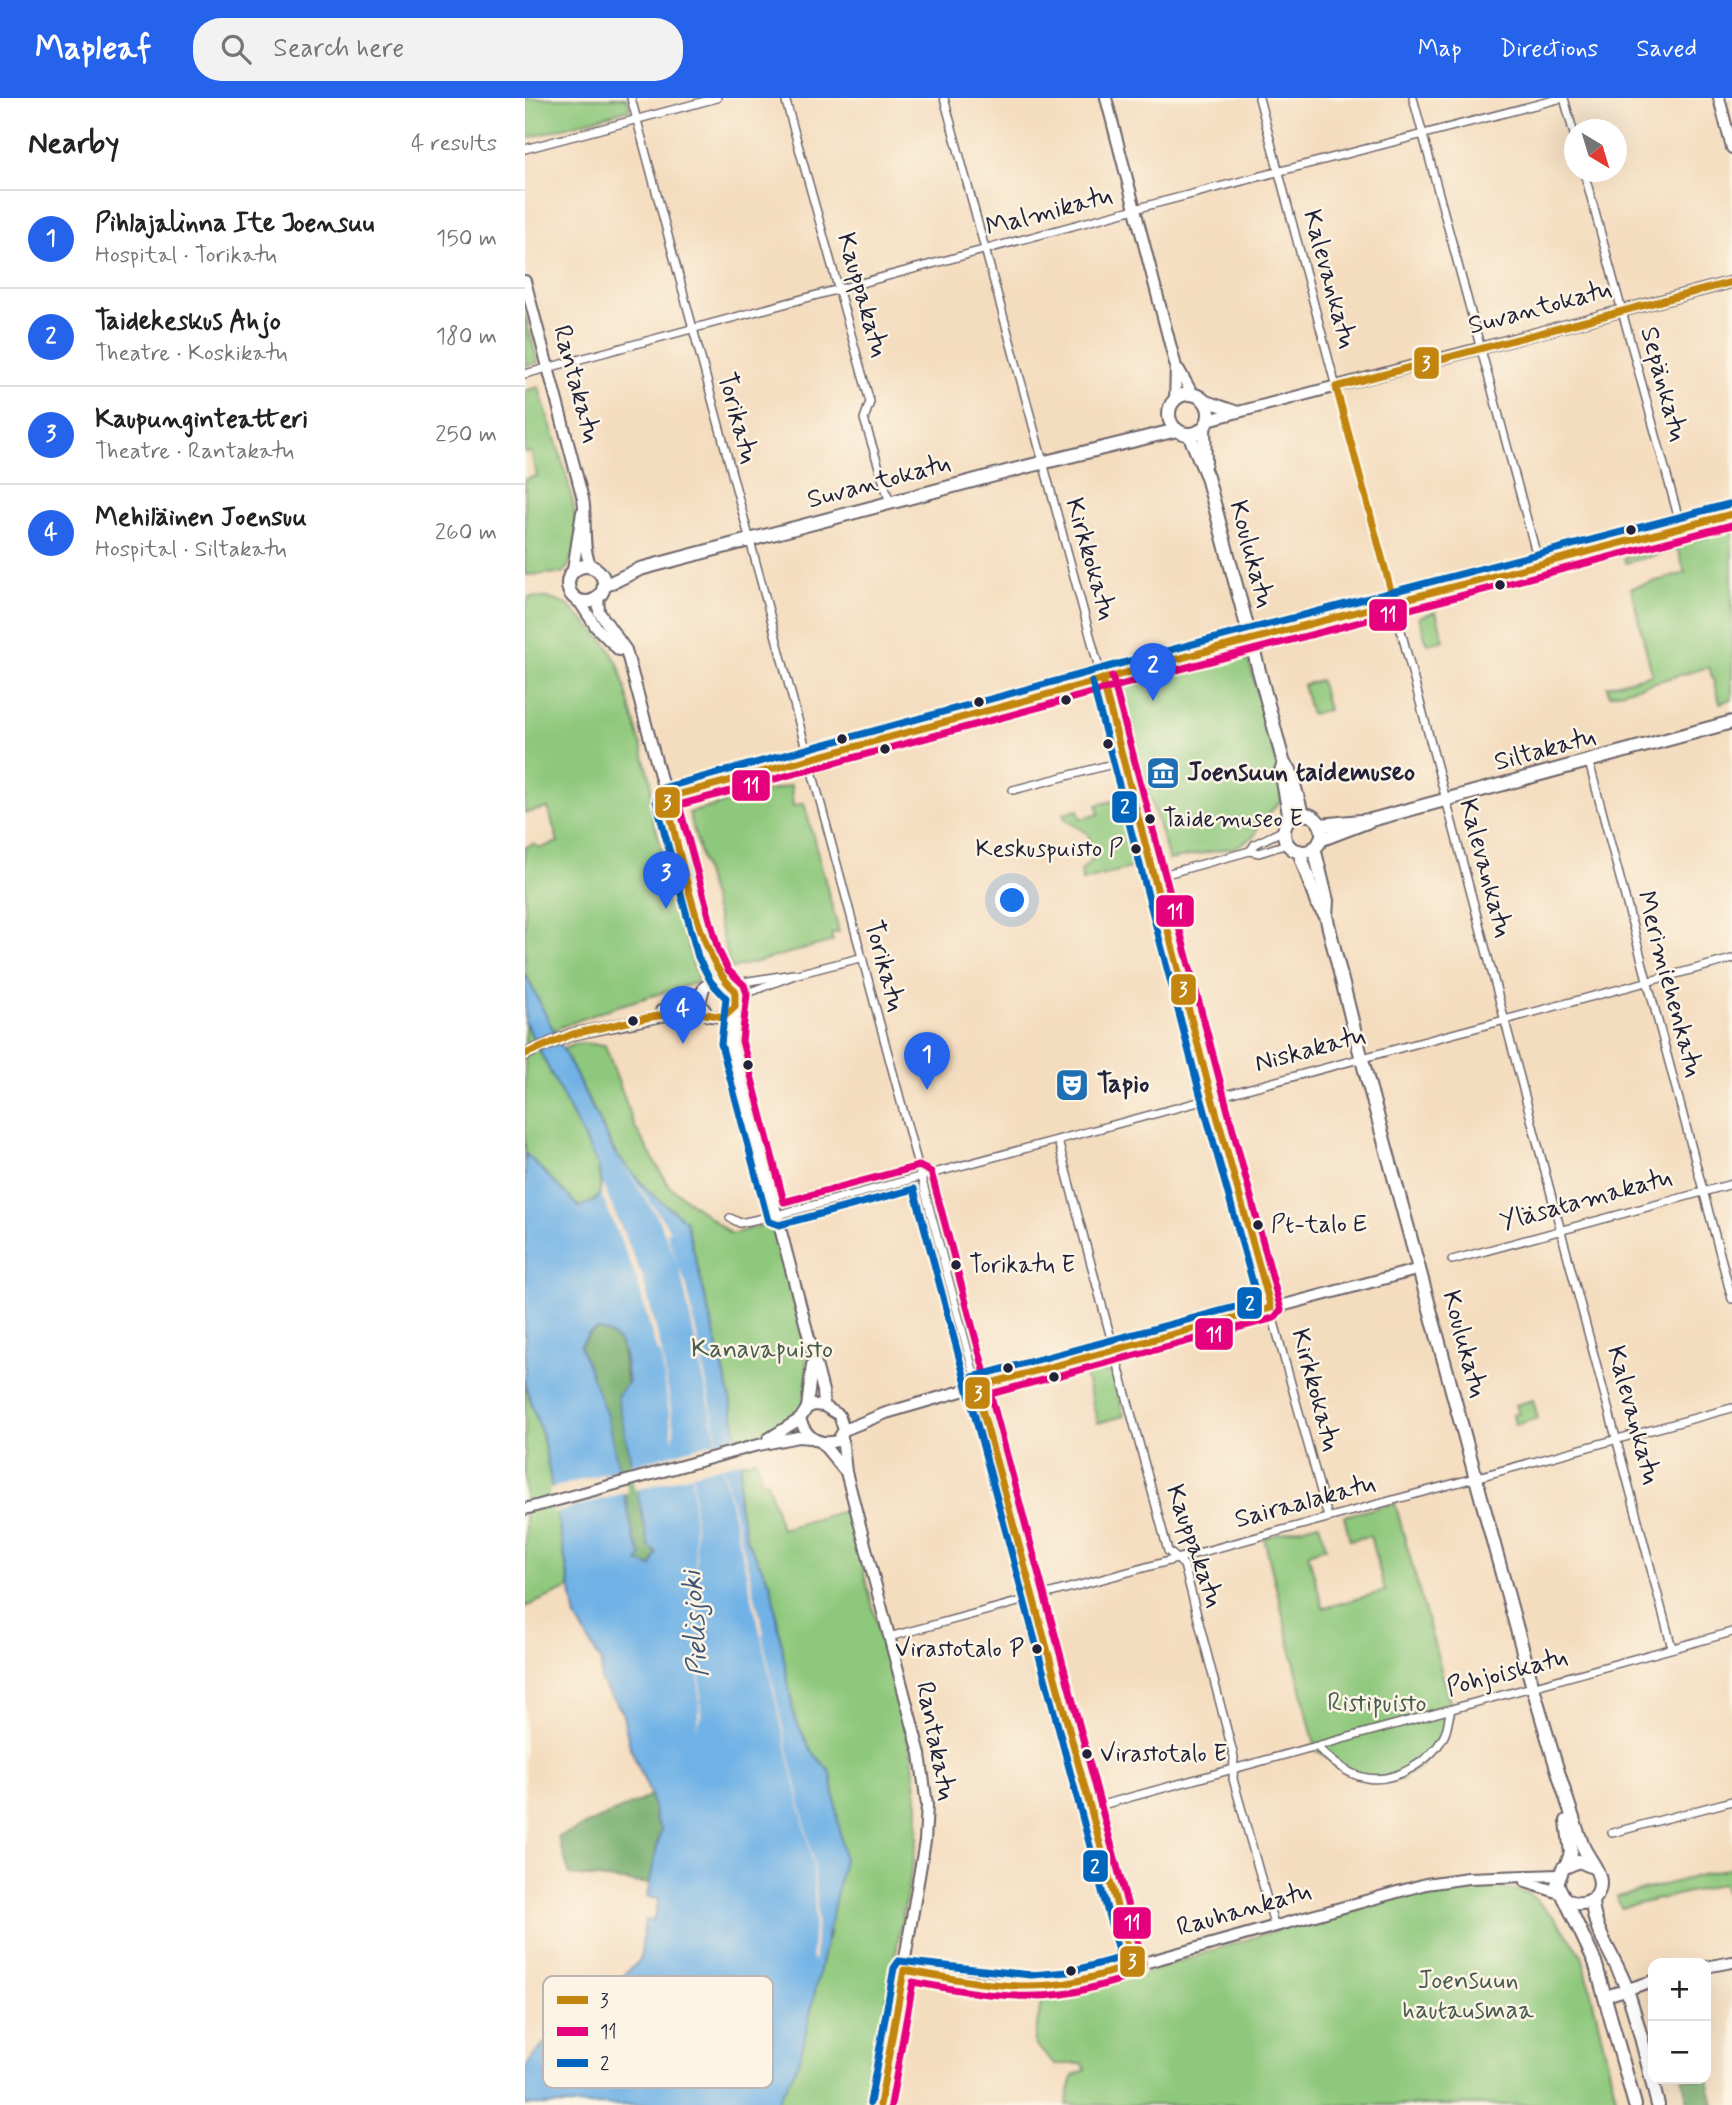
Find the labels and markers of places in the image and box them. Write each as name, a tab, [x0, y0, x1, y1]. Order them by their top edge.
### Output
unlabelled marker	[1624, 523, 1638, 537]
unlabelled marker	[1493, 578, 1507, 592]
pin: 2	[1130, 643, 1176, 701]
unlabelled marker	[1059, 693, 1073, 707]
unlabelled marker	[972, 695, 986, 709]
unlabelled marker	[835, 732, 849, 746]
unlabelled marker	[1101, 737, 1115, 751]
unlabelled marker	[878, 742, 892, 756]
museum icon: Joensuun taidemuseo	[1144, 754, 1182, 792]
place label: Joensuun taidemuseo	[1187, 756, 1415, 790]
place label: Taidemuseo E	[1163, 804, 1303, 835]
marker: Taidemuseo E	[1143, 812, 1157, 826]
place label: Keskuspuisto P	[975, 834, 1124, 865]
marker: Keskuspuisto P	[1129, 842, 1143, 856]
pin: 3	[643, 851, 689, 909]
pin: 4	[660, 986, 706, 1044]
unlabelled marker	[626, 1014, 640, 1028]
pin: 1	[904, 1032, 950, 1090]
unlabelled marker	[741, 1058, 755, 1072]
theatre icon: Tapio	[1053, 1066, 1091, 1104]
place label: Tapio	[1097, 1068, 1149, 1102]
place label: Pt-talo E	[1271, 1210, 1367, 1241]
marker: Pt-talo E	[1251, 1218, 1265, 1232]
place label: Torikatu E	[969, 1250, 1075, 1281]
marker: Torikatu E	[949, 1258, 963, 1272]
unlabelled marker	[1001, 1361, 1015, 1375]
unlabelled marker	[1047, 1370, 1061, 1384]
place label: Virastotalo P	[895, 1634, 1024, 1665]
marker: Virastotalo P	[1030, 1642, 1044, 1656]
place label: Virastotalo E	[1100, 1739, 1227, 1770]
marker: Virastotalo E	[1080, 1747, 1094, 1761]
unlabelled marker	[1064, 1964, 1078, 1978]

